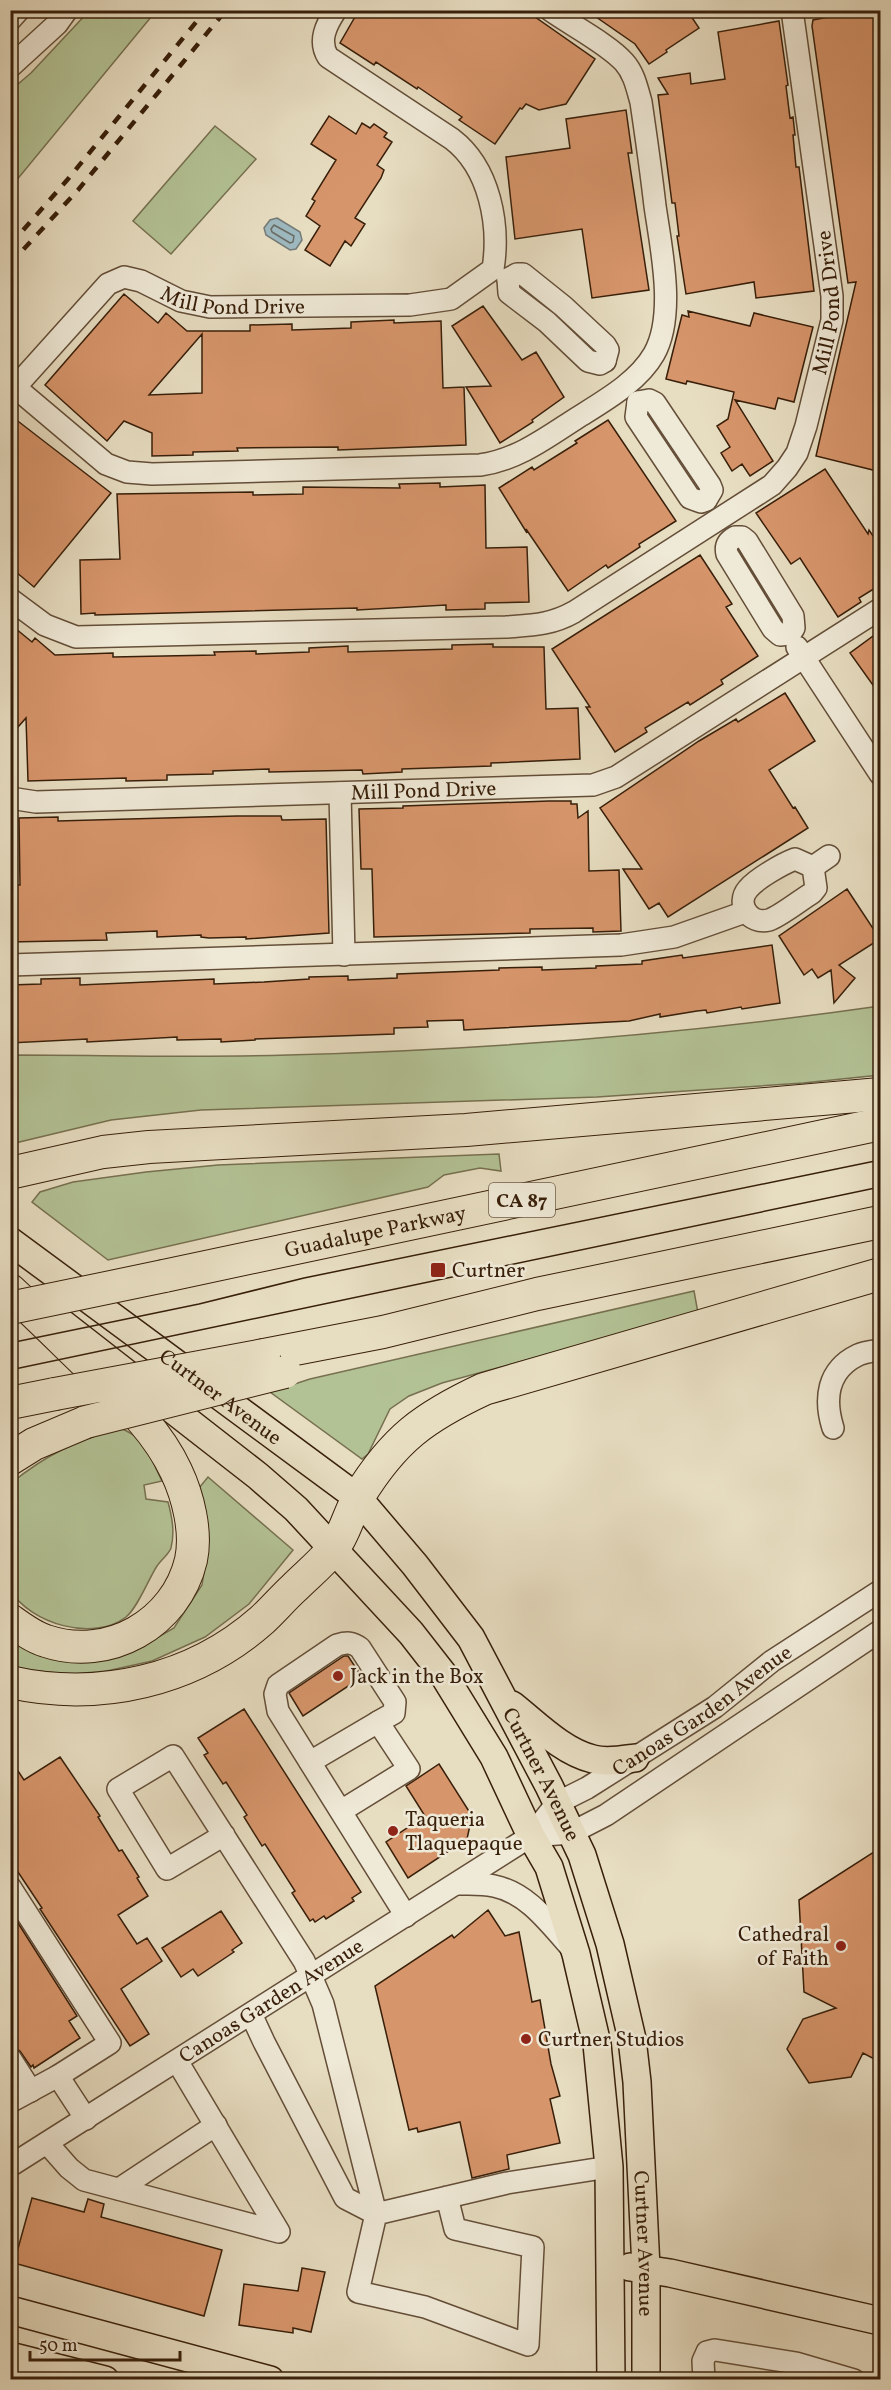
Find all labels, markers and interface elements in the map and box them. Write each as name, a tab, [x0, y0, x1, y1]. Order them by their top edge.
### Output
street label: Mill Pond Drive	[806, 228, 848, 378]
street label: Mill Pond Drive	[155, 280, 305, 323]
street label: Mill Pond Drive	[350, 775, 497, 808]
road number: CA 87	[489, 1183, 555, 1217]
street label: Guadalupe Parkway	[282, 1199, 470, 1266]
place label: Curtner	[452, 1257, 525, 1286]
marker: Curtner	[429, 1261, 447, 1279]
street label: Curtner Avenue	[153, 1343, 287, 1453]
street label: Canoas Garden Avenue	[607, 1639, 798, 1784]
place label: Jack in the Box	[350, 1663, 484, 1692]
marker: Jack in the Box	[331, 1669, 345, 1683]
street label: Curtner Avenue	[494, 1703, 586, 1846]
place label: Taqueria Tlaquepaque	[405, 1806, 523, 1859]
marker: Taqueria Tlaquepaque	[386, 1824, 400, 1838]
place label: Cathedral of Faith	[738, 1921, 829, 1974]
street label: Canoas Garden Avenue	[174, 1933, 370, 2071]
marker: Cathedral of Faith	[834, 1939, 848, 1953]
place label: Curtner Studios	[538, 2026, 684, 2055]
marker: Curtner Studios	[519, 2032, 533, 2046]
street label: Curtner Avenue	[625, 2170, 659, 2316]
scale bar	[30, 2324, 180, 2362]
text: 50 m	[39, 2334, 78, 2359]

